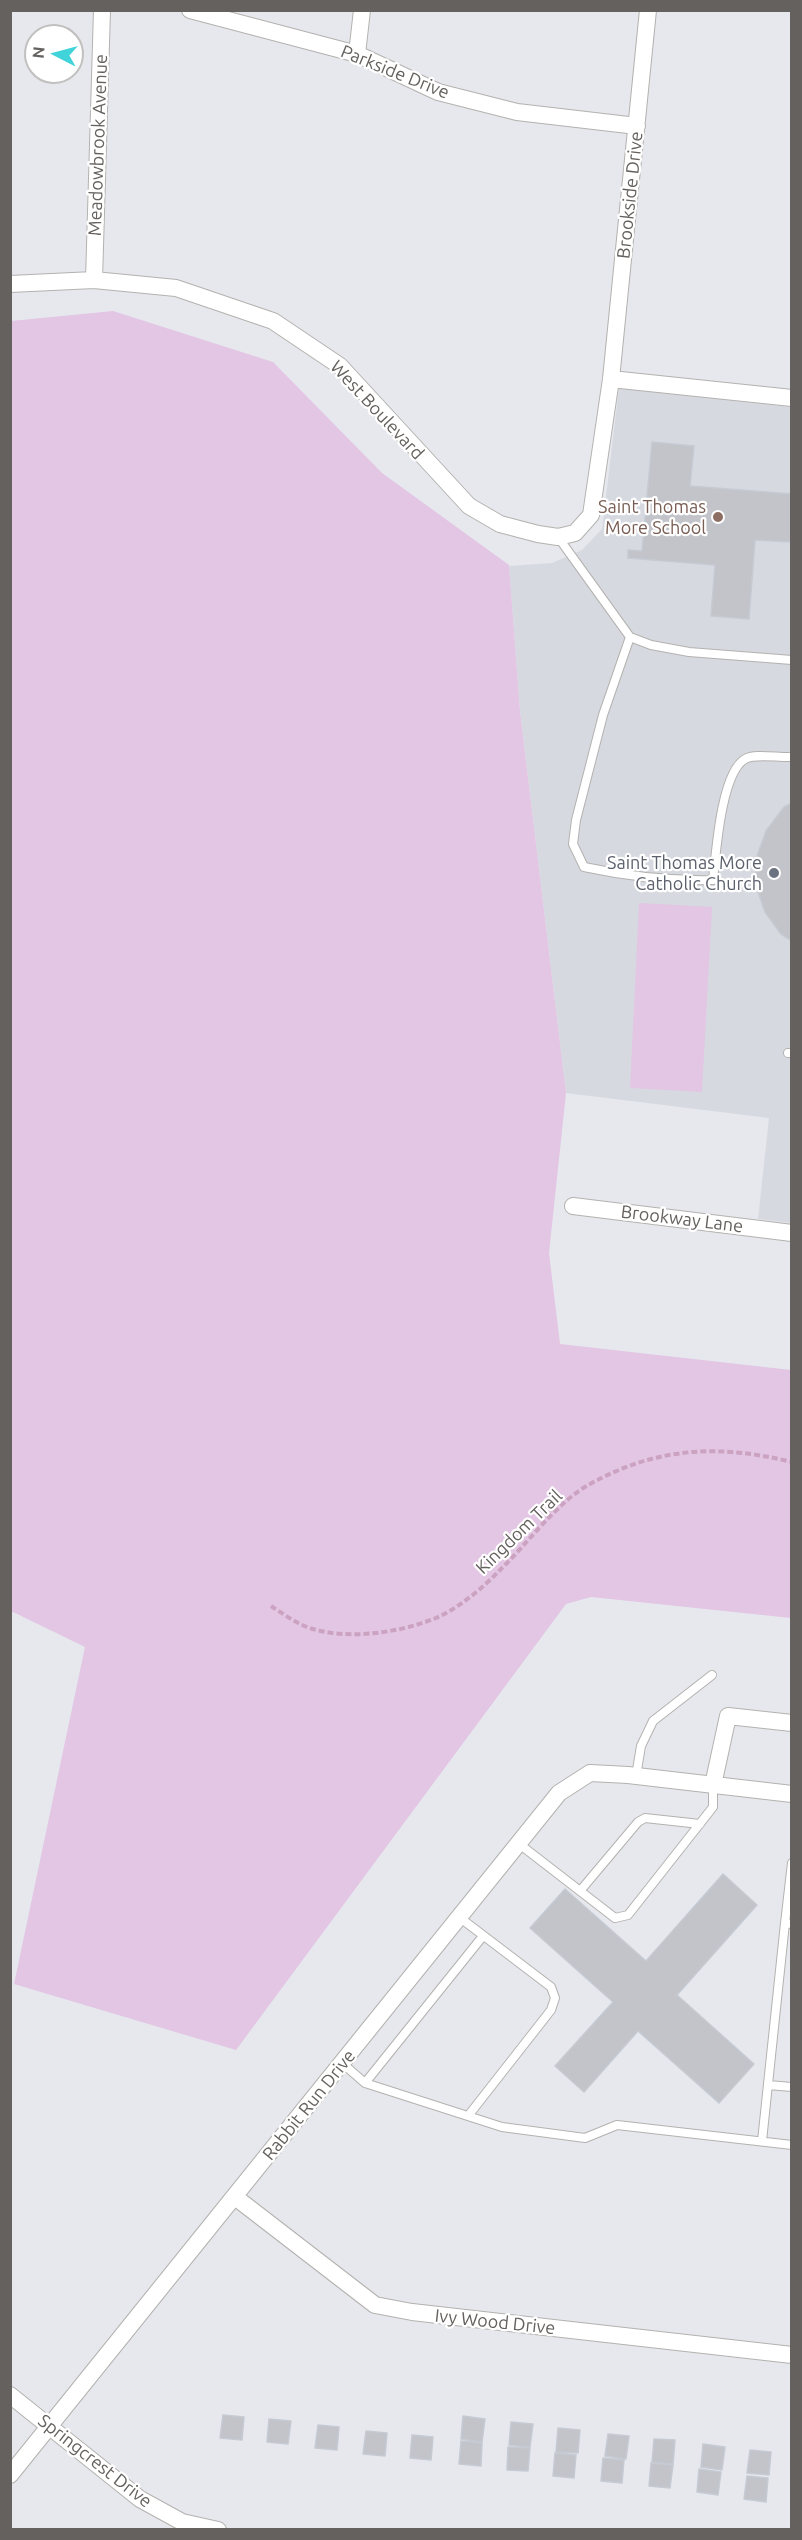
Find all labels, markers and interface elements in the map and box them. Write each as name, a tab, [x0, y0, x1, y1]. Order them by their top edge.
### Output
north arrow	[24, 24, 84, 84]
street label: Parkside Drive	[338, 40, 452, 104]
text: N	[29, 45, 48, 59]
street label: Meadowbrook Avenue	[84, 54, 112, 236]
street label: Brookside Drive	[613, 130, 647, 260]
street label: West Boulevard	[326, 356, 428, 464]
place label: Saint Thomas More School	[598, 496, 706, 538]
marker: Saint Thomas More School	[711, 510, 725, 524]
place label: Saint Thomas More Catholic Church	[607, 852, 762, 894]
marker: Saint Thomas More Catholic Church	[767, 866, 781, 880]
street label: Brookway Lane	[620, 1201, 744, 1237]
street label: Kingdom Trail	[471, 1485, 567, 1579]
street label: Rabbit Run Drive	[258, 2046, 360, 2164]
street label: Ivy Wood Drive	[434, 2305, 556, 2339]
street label: Springcrest Drive	[34, 2410, 156, 2512]

